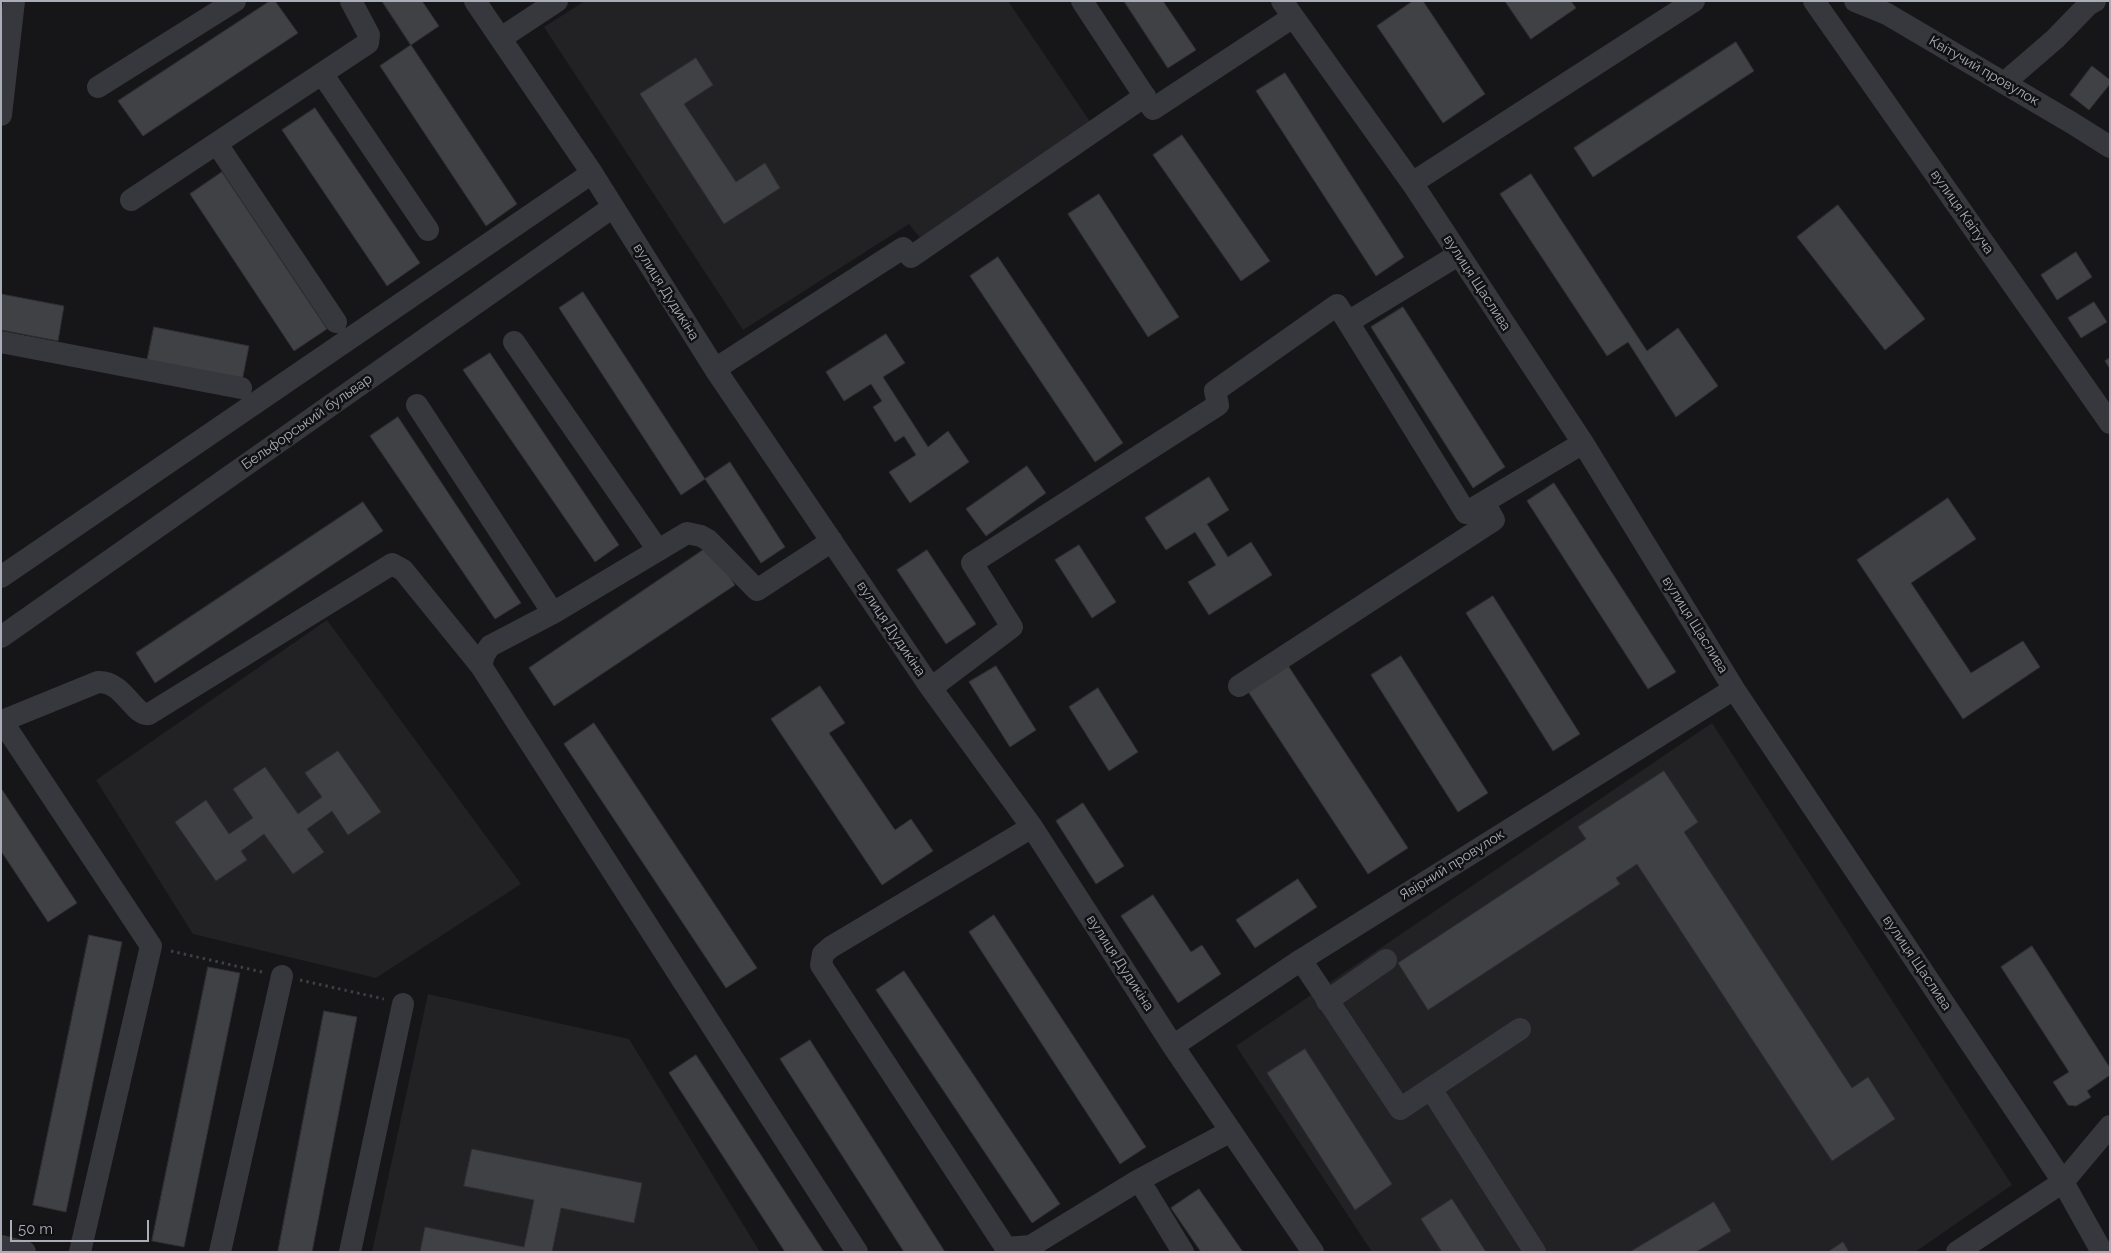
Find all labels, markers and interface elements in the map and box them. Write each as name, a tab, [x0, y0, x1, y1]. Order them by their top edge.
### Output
street label: Квітучий провулок	[1926, 33, 2042, 109]
street label: вулиця Квітуча	[1927, 167, 1997, 257]
street label: вулиця Щаслива	[1440, 232, 1514, 334]
street label: вулиця Дудикіна	[629, 241, 703, 343]
street label: Бельфорський бульвар	[239, 371, 375, 473]
street label: вулиця Щаслива	[1659, 574, 1731, 676]
street label: вулиця Дудикіна	[853, 578, 929, 680]
street label: Явірний провулок	[1397, 826, 1507, 904]
street label: вулиця Дудикіна	[1083, 912, 1157, 1014]
street label: вулиця Щаслива	[1879, 912, 1955, 1014]
scale bar	[12, 1210, 151, 1242]
text: 50 m	[18, 1220, 53, 1238]

